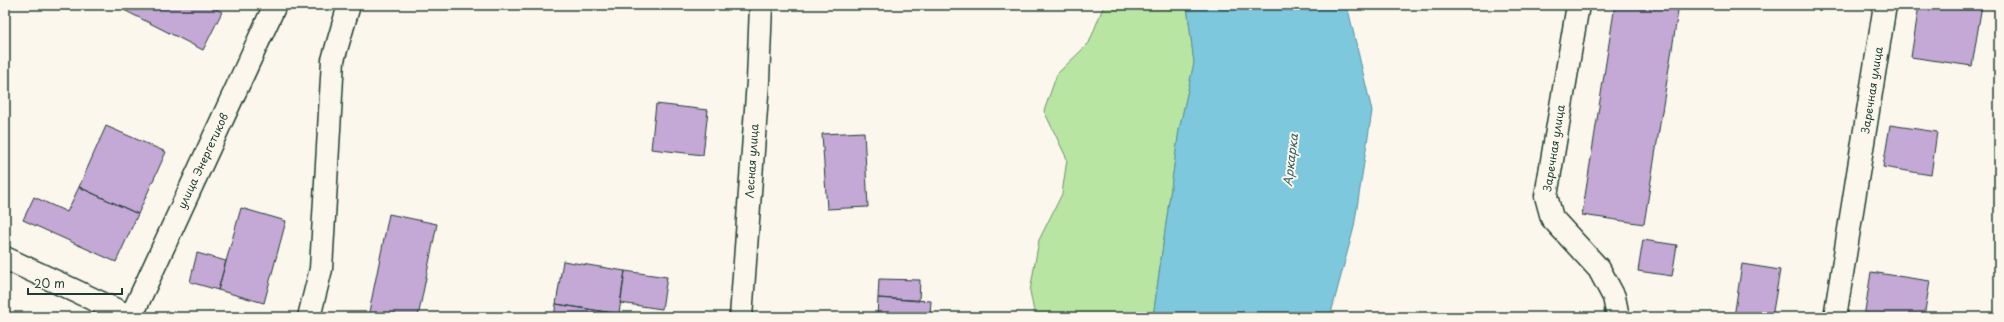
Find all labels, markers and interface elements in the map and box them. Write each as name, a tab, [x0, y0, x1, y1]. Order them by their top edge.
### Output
street label: Заречная улица	[1856, 45, 1887, 135]
street label: Заречная улица	[1538, 103, 1569, 193]
street label: улица Энергетиков	[173, 110, 232, 212]
street label: Лесная улица	[740, 123, 763, 199]
water label: Аркарка	[1278, 132, 1302, 187]
scale bar	[28, 270, 122, 296]
text: 20 m	[34, 274, 65, 292]

